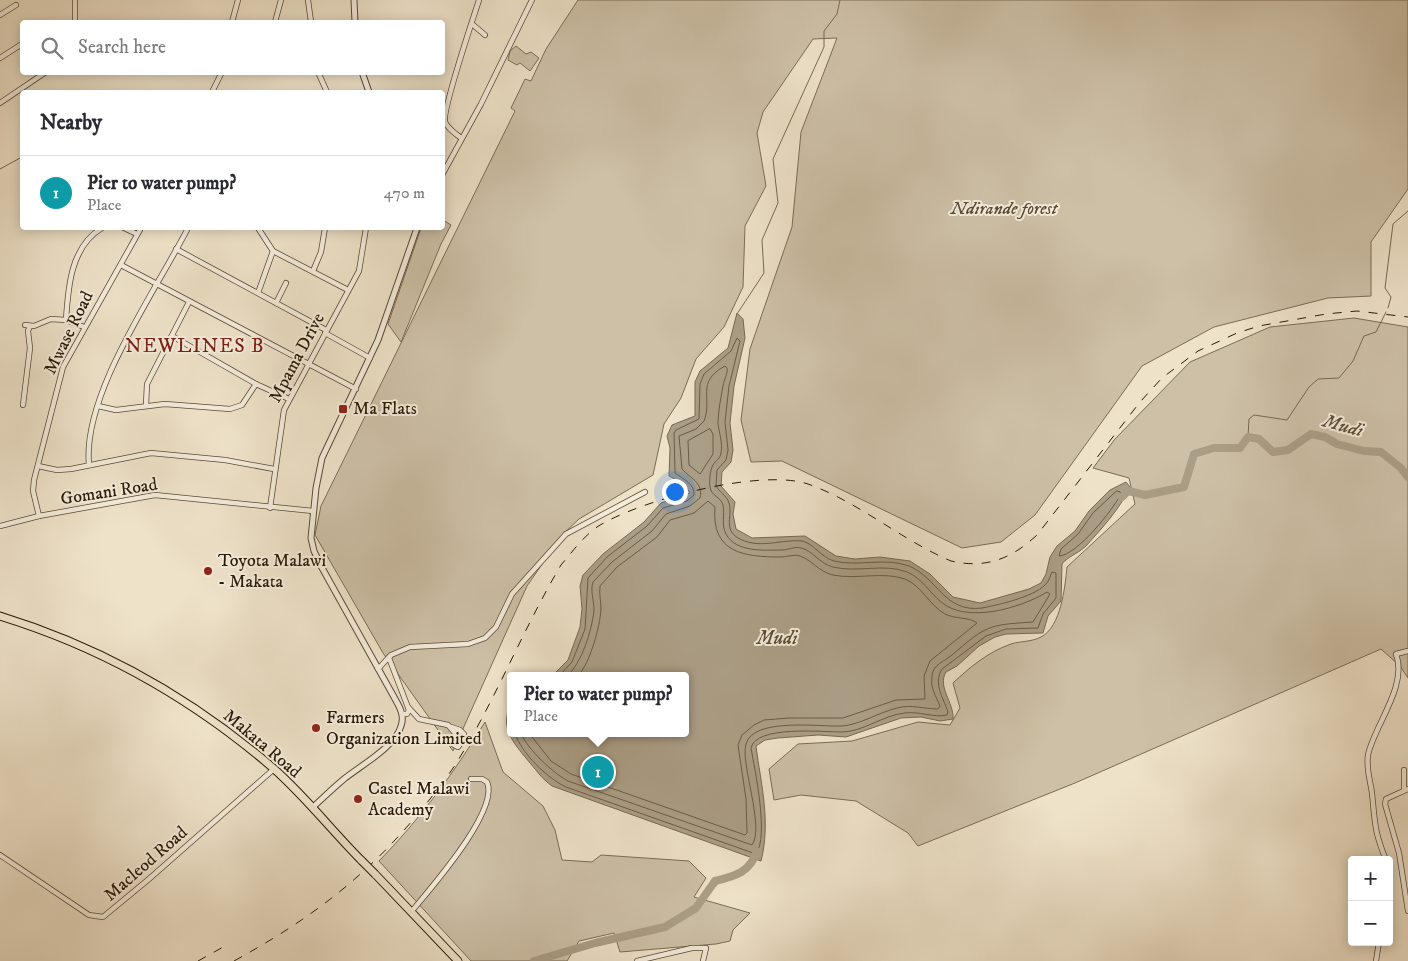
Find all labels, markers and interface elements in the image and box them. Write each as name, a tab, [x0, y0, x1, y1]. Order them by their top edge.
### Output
search box	[20, 20, 445, 75]
icon: search	[38, 34, 66, 62]
text: Search here	[78, 36, 166, 59]
text: Nearby	[40, 110, 102, 136]
text: Pier to water pump?	[87, 172, 236, 195]
text: 1	[53, 183, 59, 203]
text: 470 m	[384, 183, 425, 203]
text: Place	[87, 195, 121, 215]
park label: Ndirande forest	[950, 198, 1059, 220]
street label: Mwase Road	[39, 288, 99, 378]
street label: Mpama Drive	[264, 310, 330, 406]
district label: NEWLINES B	[125, 334, 265, 359]
place label: Ma Flats	[353, 398, 417, 420]
marker: Ma Flats	[337, 403, 349, 415]
water label: Mudi	[1319, 409, 1366, 443]
street label: Gomani Road	[59, 473, 159, 511]
your location	[662, 479, 688, 505]
place label: Toyota Malawi - Makata	[218, 550, 326, 593]
marker: Toyota Malawi - Makata	[202, 565, 214, 577]
water label: Mudi	[755, 627, 798, 650]
popup	[507, 672, 689, 737]
text: Pier to water pump?	[523, 683, 673, 706]
street label: Makata Road	[218, 705, 306, 783]
text: Place	[523, 706, 558, 726]
place label: Farmers Organization Limited	[326, 707, 482, 750]
marker: Farmers Organization Limited	[310, 722, 322, 734]
pin: 1	[582, 753, 614, 791]
place label: Castel Malawi Academy	[368, 778, 469, 821]
marker: Castel Malawi Academy	[352, 793, 364, 805]
street label: Macleod Road	[100, 822, 192, 906]
map controls	[1348, 856, 1393, 946]
button: +	[1348, 856, 1393, 901]
button: −	[1348, 901, 1393, 946]

